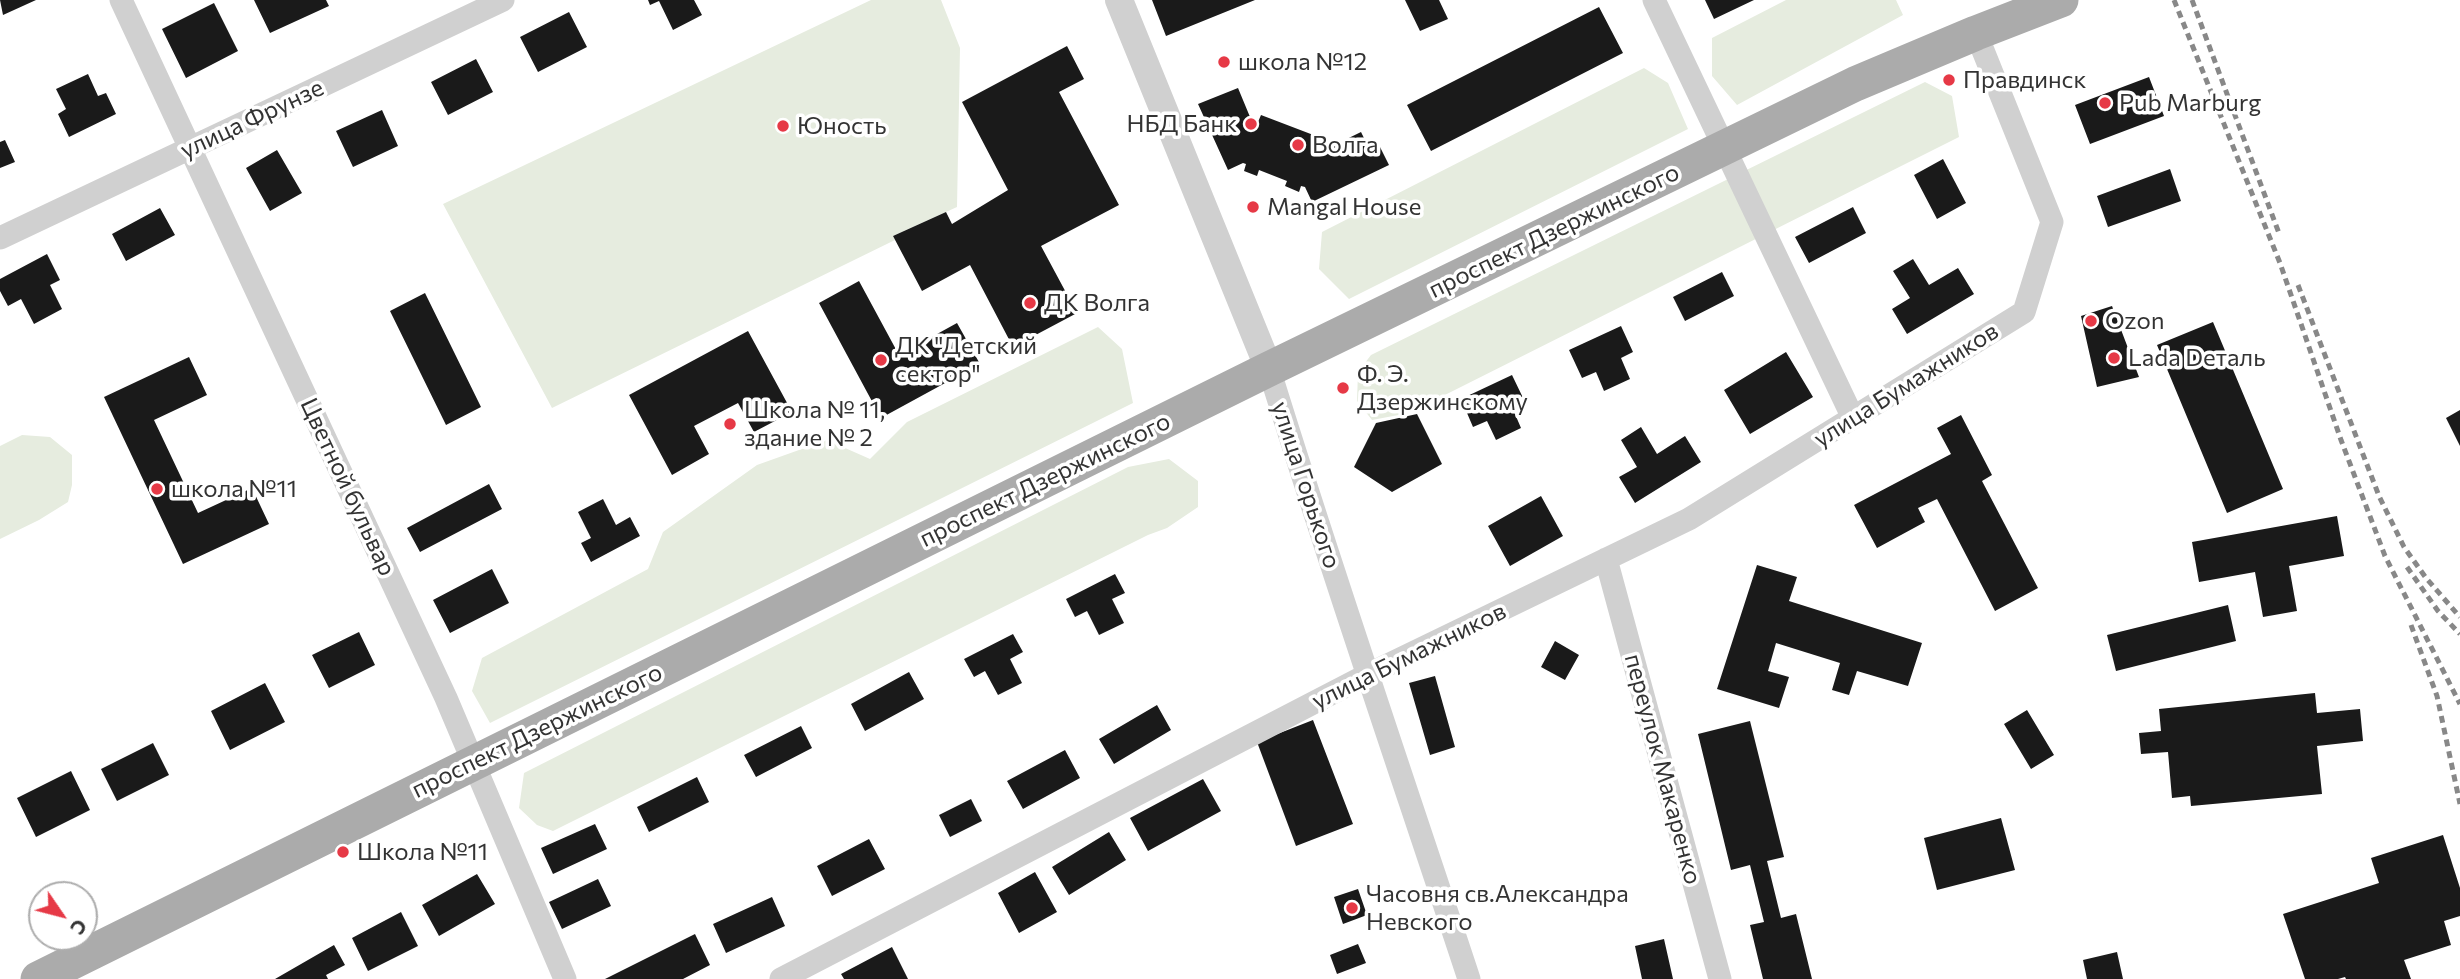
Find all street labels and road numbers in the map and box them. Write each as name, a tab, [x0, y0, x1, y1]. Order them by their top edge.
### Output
street label: улица Фрунзе	[176, 73, 328, 165]
street label: проспект Дзержинского	[1424, 158, 1684, 304]
street label: улица Бумажников	[1808, 317, 2004, 453]
street label: Цветной бульвар	[294, 394, 402, 580]
street label: улица Горького	[1265, 398, 1347, 572]
street label: проспект Дзержинского	[915, 407, 1175, 553]
street label: улица Бумажников	[1307, 597, 1511, 715]
street label: переулок Макаренко	[1618, 651, 1708, 887]
street label: проспект Дзержинского	[407, 658, 667, 804]

